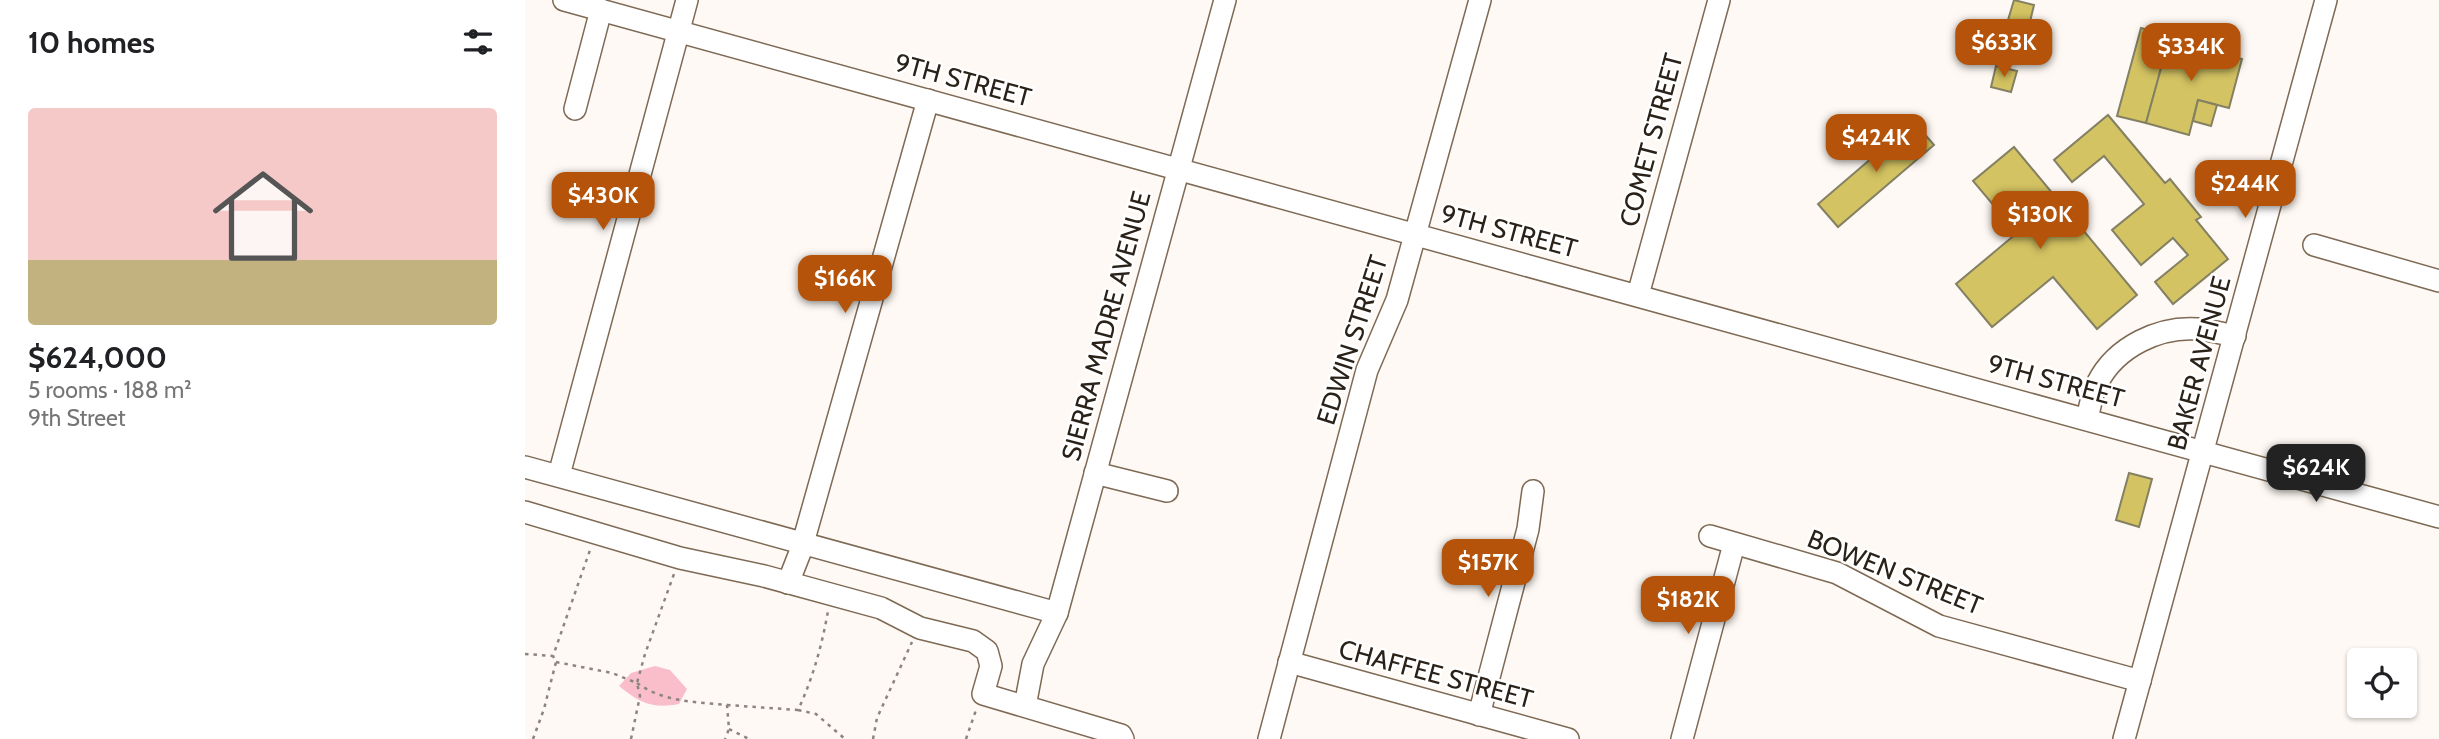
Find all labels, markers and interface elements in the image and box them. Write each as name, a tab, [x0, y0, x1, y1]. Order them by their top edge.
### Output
pin: $633K	[1955, 20, 2053, 79]
icon: filters	[459, 23, 497, 61]
text: 10 homes	[28, 24, 155, 61]
pin: $334K	[2142, 24, 2240, 83]
text: $633K	[1971, 28, 2037, 56]
text: $334K	[2158, 32, 2224, 60]
street label: 9TH STREET	[891, 46, 1035, 114]
street label: COMET STREET	[1613, 50, 1690, 230]
pin: $424K	[1827, 114, 1925, 174]
text: $424K	[1842, 123, 1910, 151]
icon: home	[200, 153, 326, 279]
pin: $244K	[2196, 160, 2294, 220]
text: $244K	[2211, 169, 2279, 197]
pin: $430K	[554, 173, 652, 232]
text: $430K	[568, 181, 638, 209]
street label: SIERRA MADRE AVENUE	[1055, 188, 1157, 464]
pin: $130K	[1991, 191, 2089, 251]
street label: 9TH STREET	[1437, 197, 1581, 265]
text: $130K	[2008, 200, 2072, 228]
street label: EDWIN STREET	[1310, 251, 1394, 429]
pin: $166K	[796, 256, 894, 315]
text: $166K	[814, 264, 876, 292]
street label: BAKER AVENUE	[2160, 273, 2238, 453]
text: $624,000	[28, 339, 167, 376]
street label: 9TH STREET	[1984, 347, 2128, 415]
text: 5 rooms · 188 m²	[28, 376, 192, 404]
text: 9th Street	[28, 404, 126, 432]
pin: $624K	[2267, 444, 2365, 504]
text: $624K	[2282, 453, 2350, 481]
street label: BOWEN STREET	[1803, 522, 1987, 622]
pin: $157K	[1439, 540, 1537, 599]
text: $157K	[1458, 548, 1518, 576]
pin: $182K	[1639, 576, 1737, 636]
text: $182K	[1657, 585, 1719, 613]
street label: CHAFFEE STREET	[1335, 633, 1537, 715]
map controls	[2347, 648, 2417, 718]
button: locate	[2347, 648, 2417, 718]

